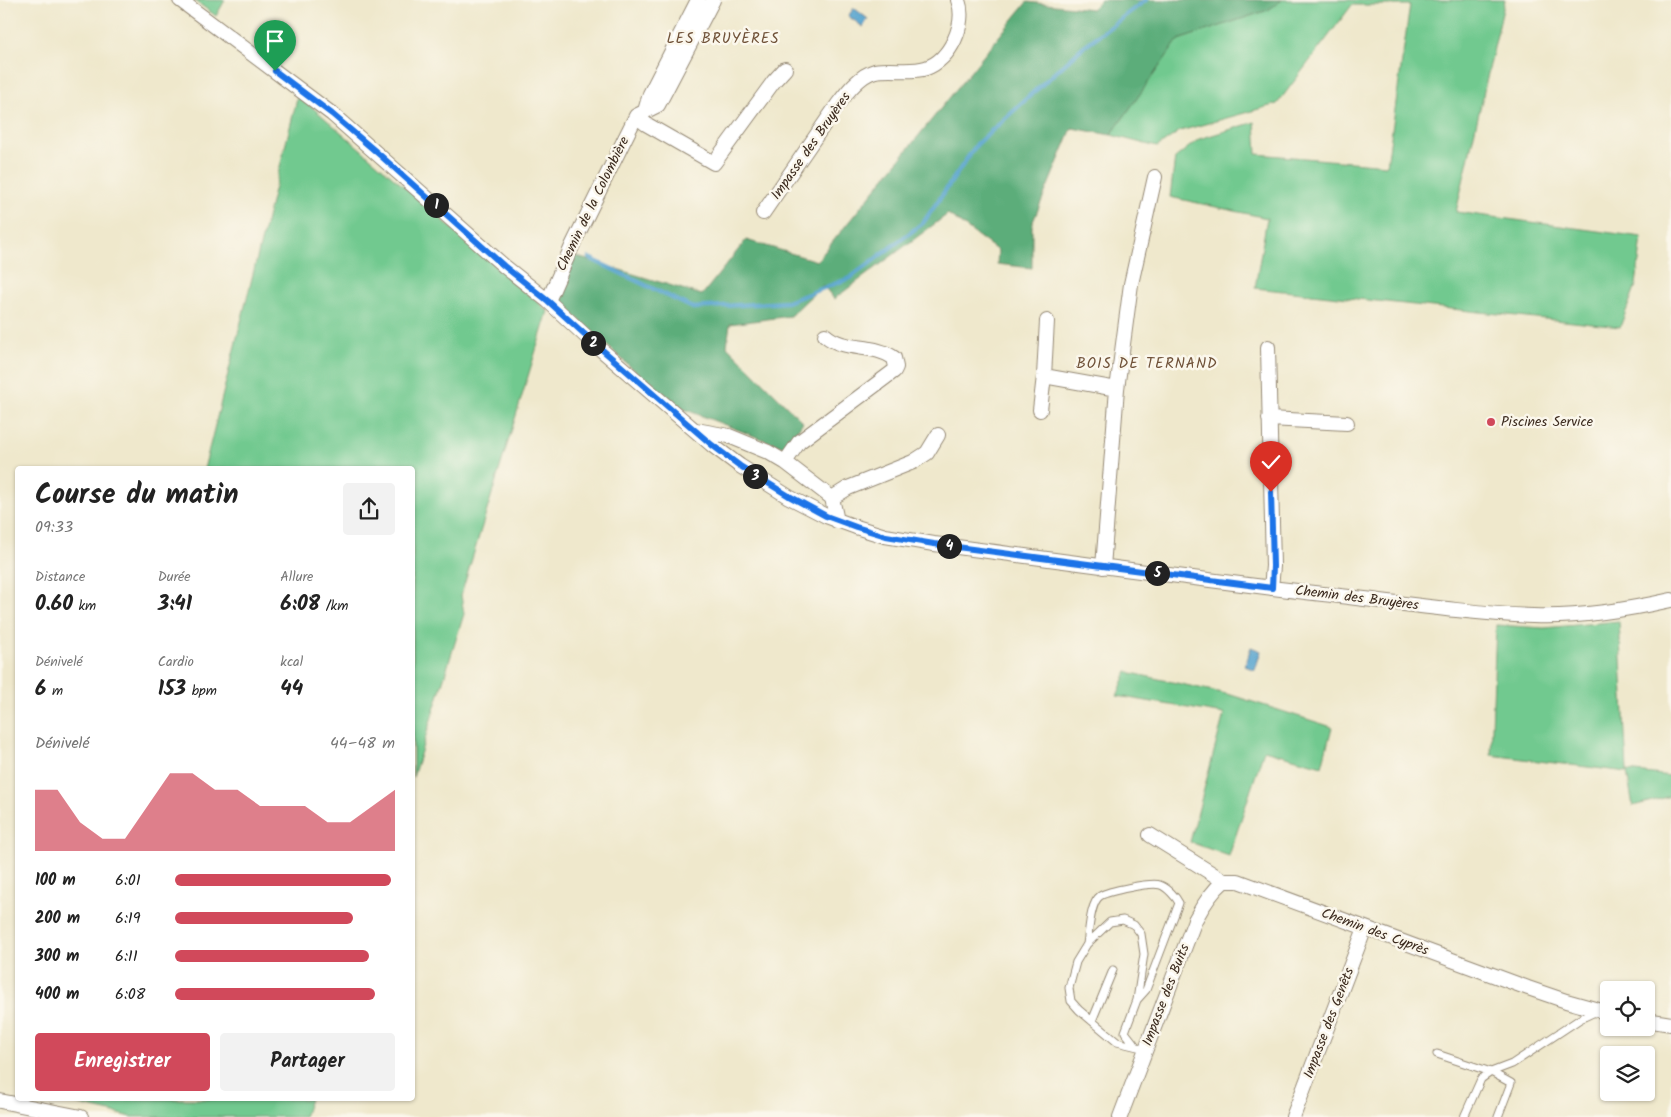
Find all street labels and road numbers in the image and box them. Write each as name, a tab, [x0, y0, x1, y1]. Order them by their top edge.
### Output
street label: Impasse des Bruyères	[765, 88, 857, 204]
street label: Chemin de la Colombière	[551, 132, 636, 275]
street label: Chemin des Bruyères	[1294, 579, 1420, 617]
street label: Chemin des Cyprès	[1318, 902, 1432, 962]
street label: Impasse des Buits	[1136, 941, 1196, 1049]
street label: Impasse des Genêts	[1298, 964, 1360, 1082]

